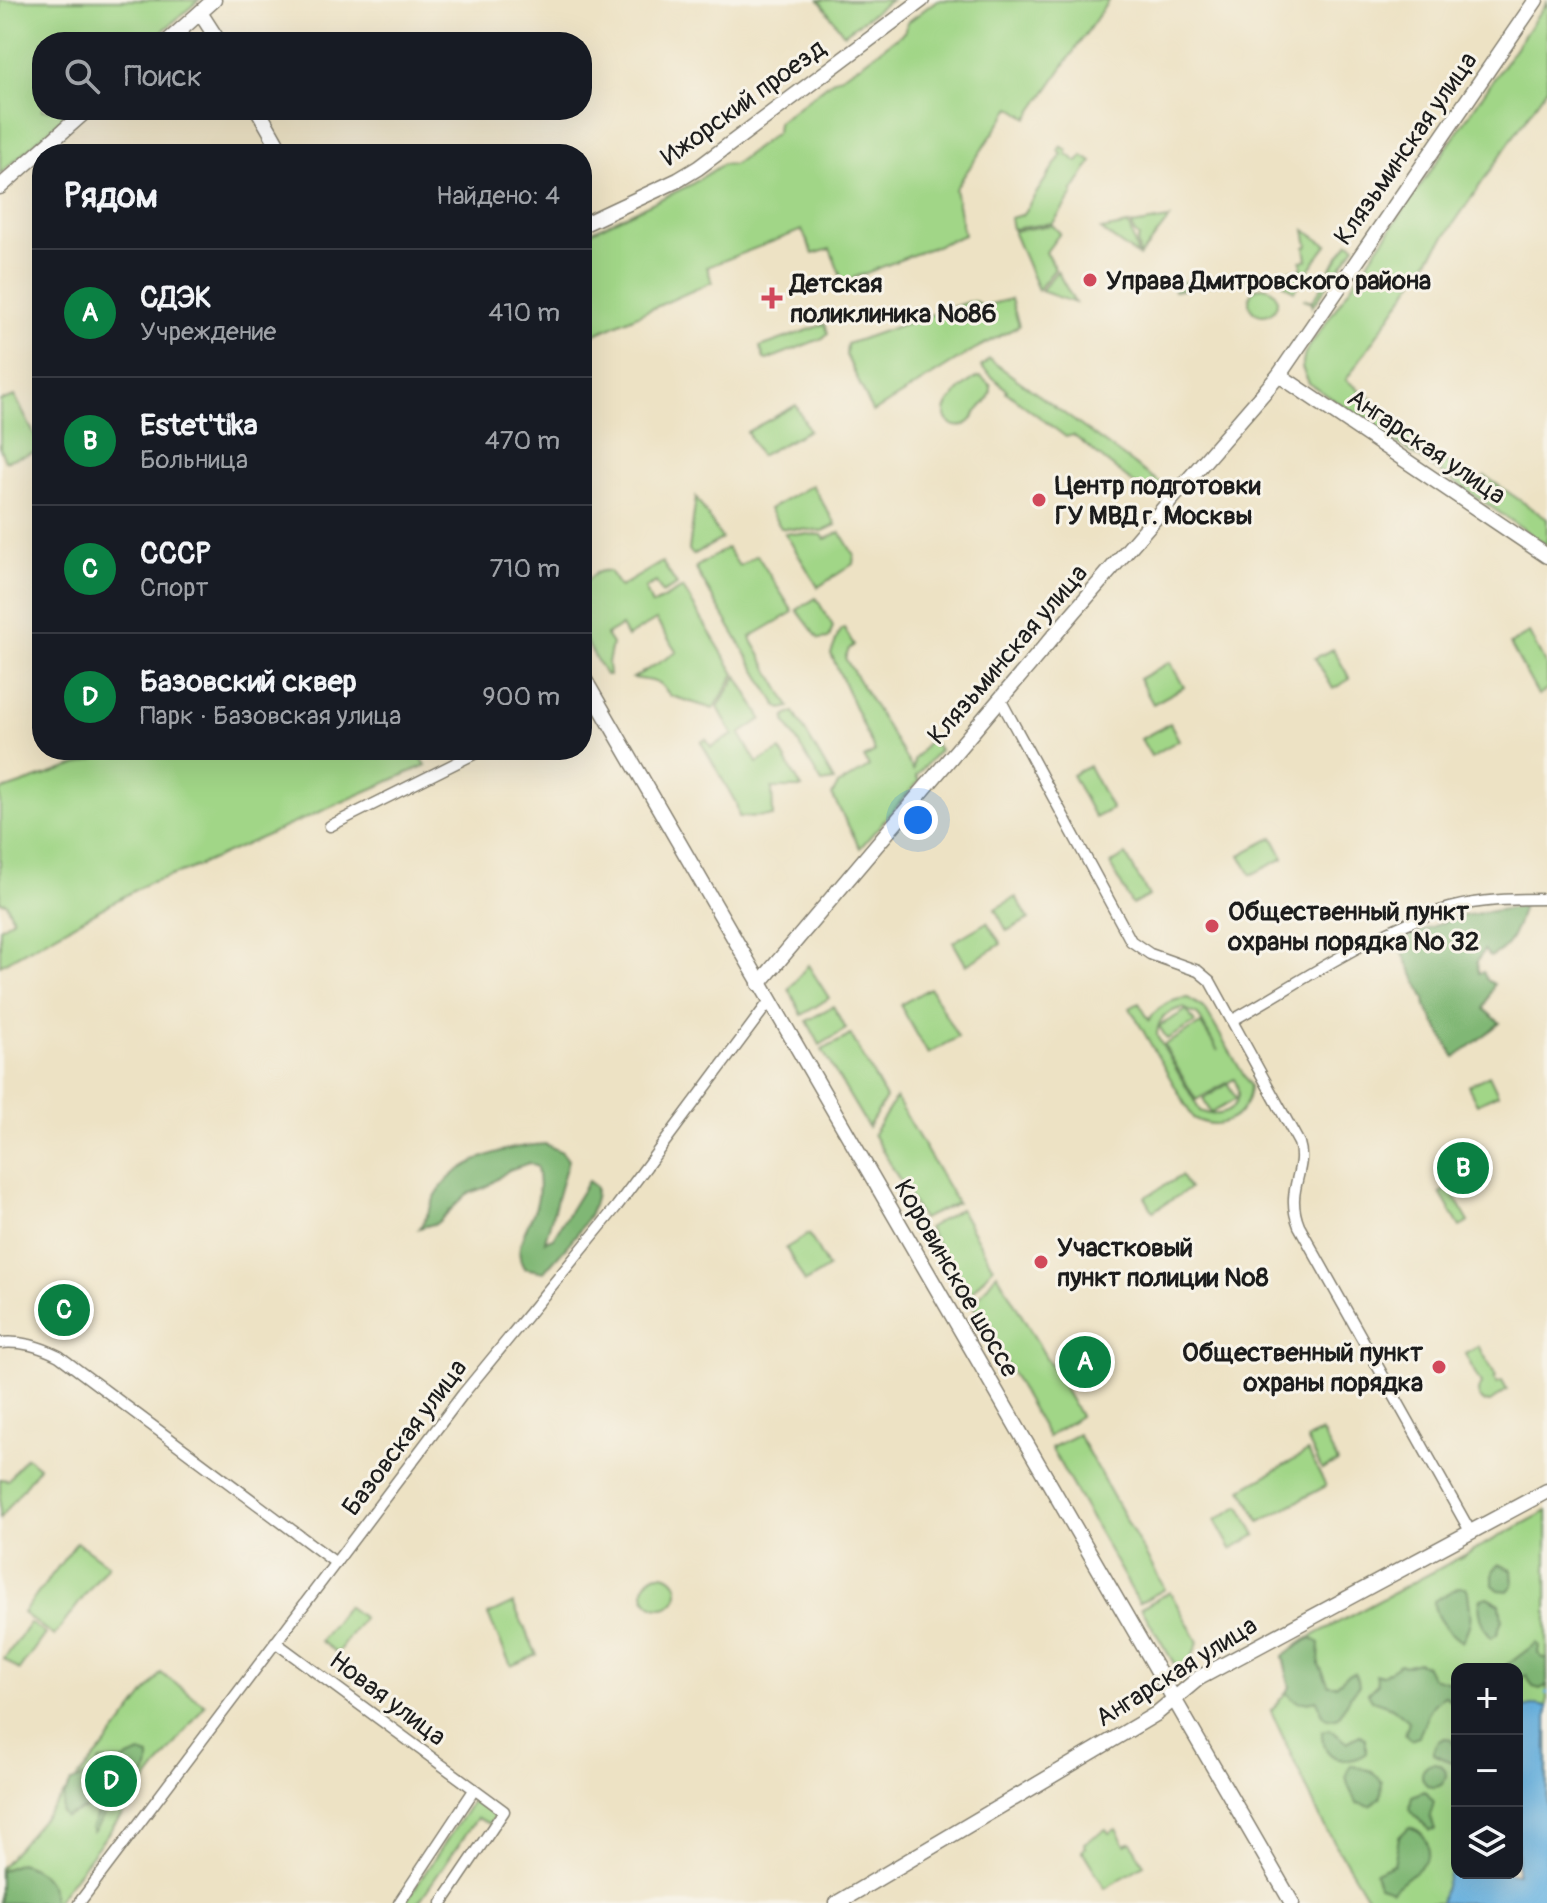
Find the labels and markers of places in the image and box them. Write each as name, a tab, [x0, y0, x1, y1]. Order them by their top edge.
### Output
place label: Управа Дмитровского района	[1106, 265, 1431, 297]
place label: Детская поликлиника №86	[788, 268, 997, 330]
marker: Управа Дмитровского района	[1081, 271, 1099, 289]
marker: Детская поликлиника №86	[761, 287, 783, 309]
place label: Центр подготовки ГУ МВД г. Москвы	[1055, 470, 1261, 532]
marker: Центр подготовки ГУ МВД г. Москвы	[1030, 491, 1048, 509]
place label: Общественный пункт охраны порядка № 32	[1227, 896, 1479, 958]
marker: Общественный пункт охраны порядка № 32	[1203, 917, 1221, 935]
pin: B	[1437, 1138, 1489, 1198]
place label: Участковый пункт полиции №8	[1057, 1232, 1269, 1294]
marker: Участковый пункт полиции №8	[1032, 1253, 1050, 1271]
pin: C	[38, 1280, 90, 1340]
pin: A	[1059, 1332, 1111, 1392]
place label: Общественный пункт охраны порядка	[1182, 1337, 1424, 1399]
marker: Общественный пункт охраны порядка	[1430, 1358, 1448, 1376]
pin: D	[85, 1751, 137, 1811]

